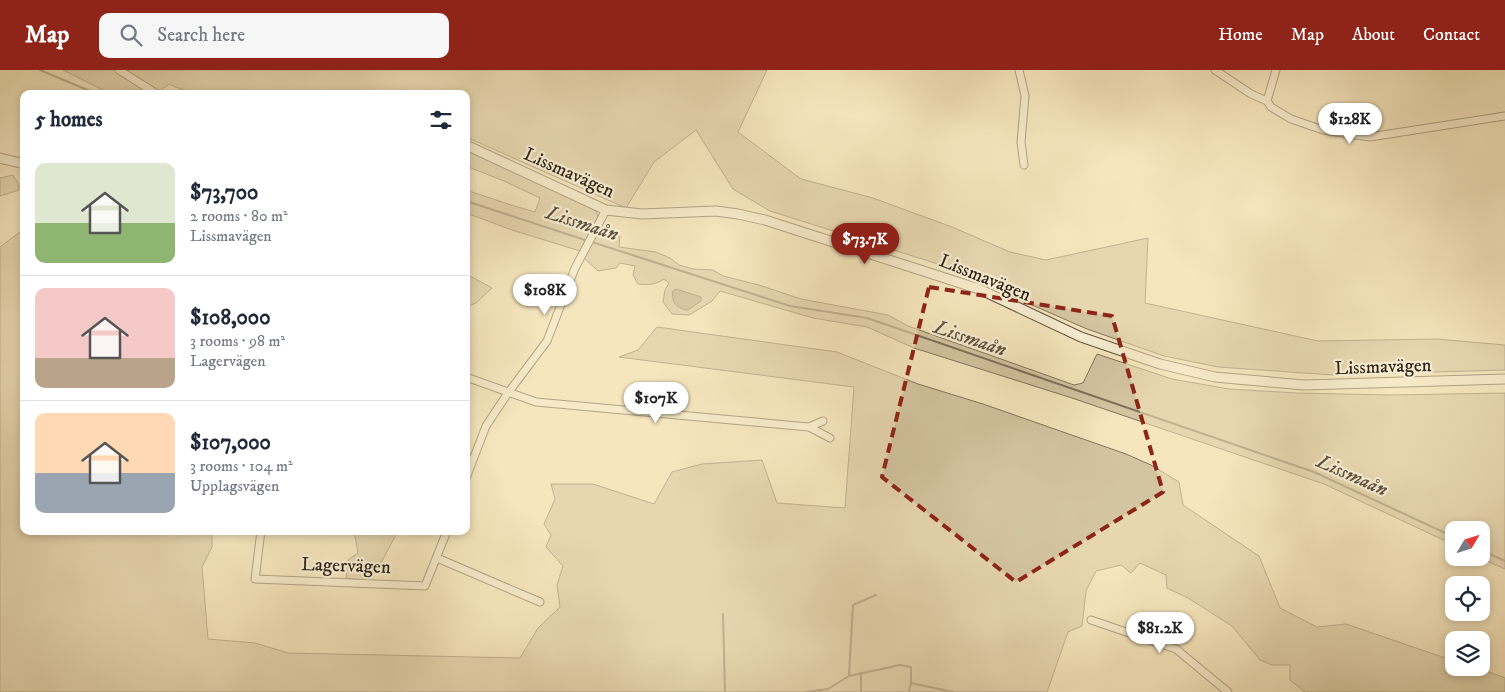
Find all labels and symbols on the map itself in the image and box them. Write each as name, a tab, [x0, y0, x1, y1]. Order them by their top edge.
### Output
pin: $128K	[1315, 102, 1385, 145]
street label: Lissmavägen	[520, 143, 618, 203]
water label: Lissmaån	[542, 200, 622, 247]
pin: $73.7K	[824, 222, 906, 265]
street label: Lissmavägen	[936, 249, 1034, 307]
pin: $108K	[510, 274, 580, 316]
water label: Lissmaån	[930, 315, 1010, 363]
street label: Lissmavägen	[1334, 354, 1432, 380]
pin: $107K	[621, 382, 691, 424]
water label: Lissmaån	[1312, 449, 1391, 503]
north arrow	[1445, 521, 1490, 566]
street label: Lagervägen	[301, 553, 391, 579]
pin: $81.2K	[1119, 612, 1201, 654]

